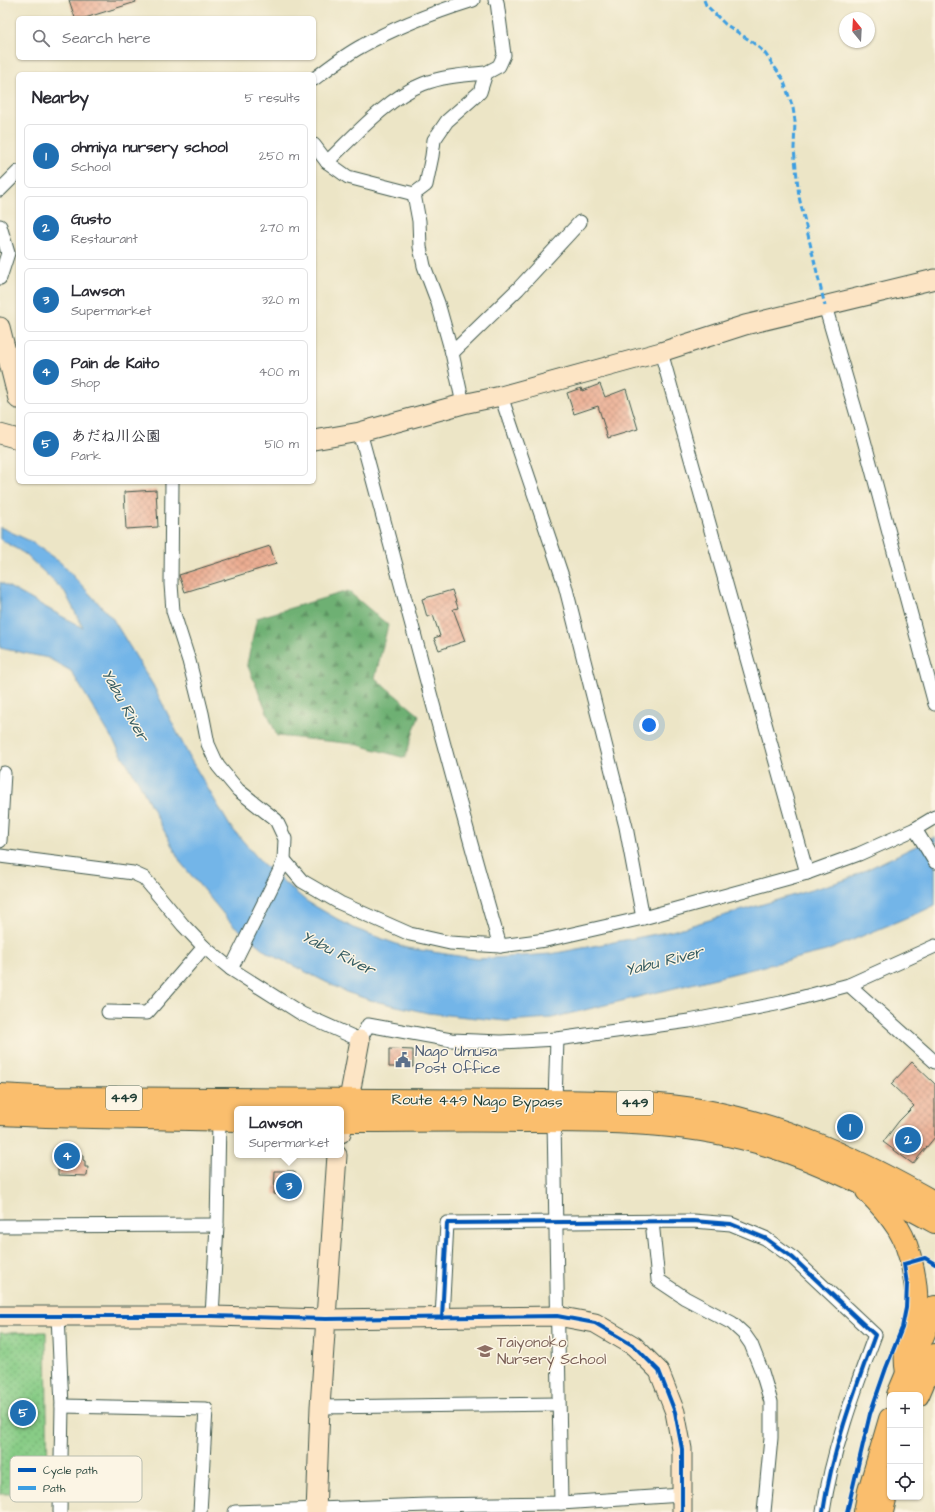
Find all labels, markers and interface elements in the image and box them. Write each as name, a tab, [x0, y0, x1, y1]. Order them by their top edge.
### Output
north arrow	[839, 12, 875, 48]
search box	[16, 16, 316, 60]
icon: search	[30, 27, 52, 49]
text: Search here	[62, 28, 151, 49]
text: Nearby	[32, 86, 89, 110]
text: 5 results	[244, 89, 300, 107]
text: ohmiya nursery school	[71, 137, 228, 158]
text: 1	[45, 147, 47, 165]
text: 250 m	[259, 147, 299, 165]
text: School	[71, 158, 111, 176]
text: Gusto	[71, 209, 111, 230]
text: 2	[42, 219, 50, 237]
text: 270 m	[260, 219, 299, 237]
text: Restaurant	[71, 230, 138, 248]
text: Lawson	[71, 281, 125, 302]
text: 3	[43, 291, 49, 309]
text: 320 m	[261, 291, 299, 309]
text: Supermarket	[71, 302, 152, 320]
text: Pain de Kaito	[71, 353, 159, 374]
text: 4	[42, 363, 50, 381]
text: 400 m	[258, 363, 299, 381]
text: Shop	[71, 374, 100, 392]
text: あだね川公園	[71, 426, 161, 447]
text: 5	[41, 435, 51, 453]
text: 510 m	[265, 435, 299, 453]
text: Park	[71, 447, 101, 465]
water label: Yabu River	[96, 665, 155, 747]
your location	[639, 715, 659, 735]
water label: Yabu River	[297, 925, 380, 982]
water label: Yabu River	[623, 940, 707, 981]
place label: Nago Umusa Post Office	[415, 1041, 500, 1079]
public building icon: Nago Umusa Post Office	[394, 1051, 412, 1069]
road number: 449	[106, 1086, 142, 1110]
street label: Route 449 Nago Bypass	[391, 1089, 563, 1114]
road number: 449	[617, 1091, 653, 1115]
popup	[234, 1106, 344, 1158]
pin: 1	[837, 1112, 863, 1142]
text: Lawson	[249, 1113, 302, 1134]
pin: 2	[895, 1125, 921, 1155]
text: Supermarket	[249, 1134, 329, 1152]
pin: 4	[54, 1141, 80, 1171]
pin: 3	[276, 1171, 302, 1201]
place label: Taiyonoko Nursery School	[497, 1332, 606, 1371]
school or university icon: Taiyonoko Nursery School	[476, 1342, 494, 1360]
map controls	[887, 1392, 923, 1500]
button: +	[887, 1392, 923, 1428]
pin: 5	[10, 1398, 36, 1428]
button: −	[887, 1428, 923, 1464]
legend	[10, 1456, 142, 1502]
text: Cycle path	[43, 1463, 98, 1479]
button: locate	[887, 1464, 923, 1500]
text: Path	[43, 1481, 66, 1496]

